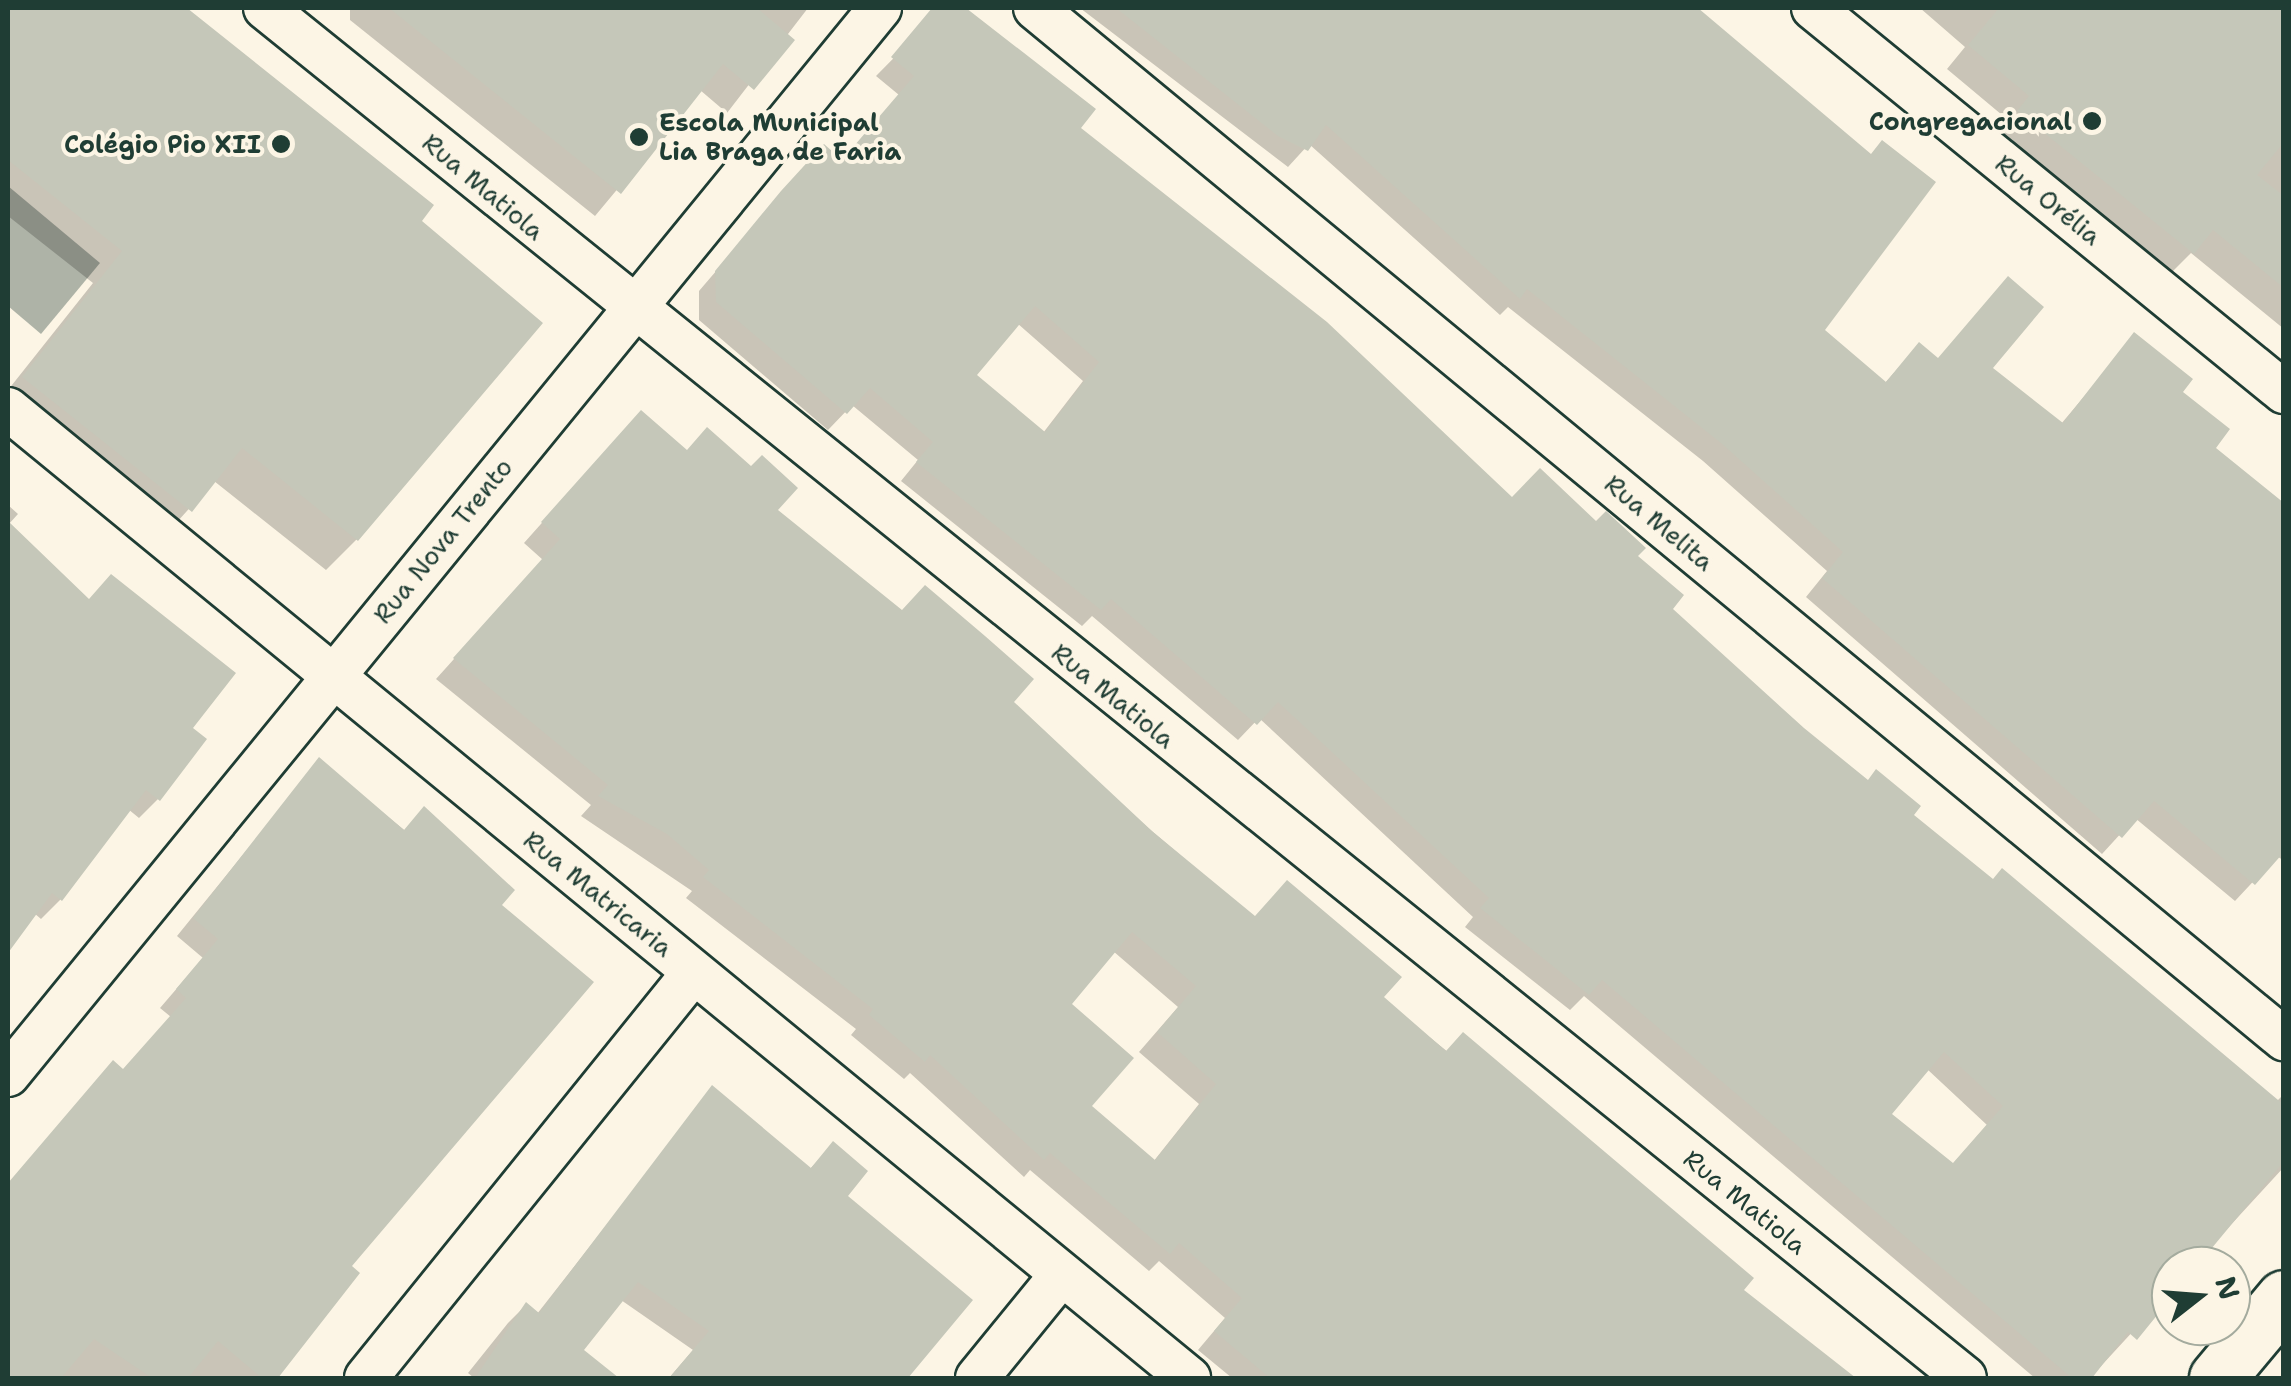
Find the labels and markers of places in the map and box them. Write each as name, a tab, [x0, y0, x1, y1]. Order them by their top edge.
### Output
place label: Congregacional	[1869, 106, 2072, 136]
place label: Escola Municipal Lia Braga de Faria	[659, 108, 901, 167]
marker: Congregacional	[2081, 110, 2103, 132]
marker: Escola Municipal Lia Braga de Faria	[628, 126, 650, 148]
place label: Colégio Pio XII	[64, 129, 261, 159]
marker: Colégio Pio XII	[270, 133, 292, 155]

